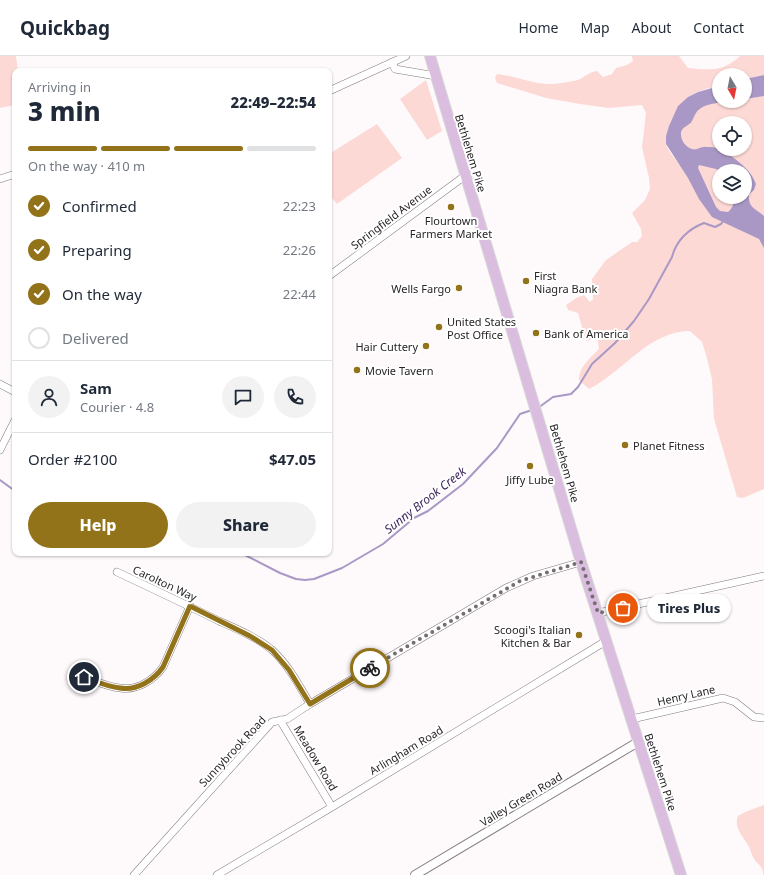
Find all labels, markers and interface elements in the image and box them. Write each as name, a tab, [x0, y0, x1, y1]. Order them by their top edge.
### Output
text: Quickbag	[20, 15, 110, 41]
text: Home	[519, 18, 558, 37]
text: Map	[580, 18, 610, 37]
text: About	[632, 18, 671, 37]
text: Contact	[693, 18, 744, 37]
north arrow	[712, 68, 752, 108]
map controls	[712, 68, 752, 204]
text: Arriving in	[28, 78, 91, 96]
text: 22:49–22:54	[231, 92, 316, 112]
text: 3 min	[28, 93, 101, 129]
street label: Bethlehem Pike	[452, 112, 490, 194]
button: locate	[712, 116, 752, 156]
text: On the way · 410 m	[28, 157, 145, 175]
button: layers	[712, 164, 752, 204]
street label: Springfield Avenue	[347, 182, 435, 252]
icon: check	[28, 195, 50, 217]
text: Confirmed	[62, 196, 137, 216]
text: 22:23	[283, 197, 316, 215]
marker: Flourtown Farmers Market	[446, 202, 456, 212]
place label: Flourtown Farmers Market	[410, 213, 492, 241]
icon: check	[28, 239, 50, 261]
text: Preparing	[62, 240, 132, 260]
text: 22:26	[283, 241, 316, 259]
place label: First Niagra Bank	[534, 268, 598, 296]
marker: First Niagra Bank	[521, 276, 531, 286]
place label: Wells Fargo	[391, 281, 451, 296]
icon: check	[28, 283, 50, 305]
marker: Wells Fargo	[454, 283, 464, 293]
text: On the way	[62, 284, 142, 304]
text: 22:44	[283, 285, 316, 303]
place label: United States Post Office	[447, 314, 516, 342]
marker: United States Post Office	[434, 322, 444, 332]
place label: Bank of America	[544, 326, 629, 341]
text: Delivered	[62, 328, 129, 348]
marker: Bank of America	[531, 328, 541, 338]
place label: Hair Cuttery	[355, 339, 418, 354]
marker: Hair Cuttery	[421, 341, 431, 351]
place label: Movie Tavern	[365, 363, 433, 378]
marker: Movie Tavern	[352, 365, 362, 375]
button: person	[28, 376, 70, 418]
button: chat	[222, 376, 264, 418]
button: phone	[274, 376, 316, 418]
text: Sam	[80, 378, 112, 398]
text: Courier · 4.8	[80, 398, 154, 416]
street label: Bethlehem Pike	[547, 422, 583, 504]
place label: Planet Fitness	[633, 438, 705, 453]
marker: Planet Fitness	[620, 440, 630, 450]
text: Order #2100	[28, 449, 117, 469]
text: $47.05	[269, 449, 316, 469]
marker: Jiffy Lube	[525, 461, 535, 471]
water label: Sunny Brook Creek	[381, 462, 470, 537]
place label: Jiffy Lube	[505, 472, 554, 487]
button: Help	[28, 502, 168, 548]
button: Share	[176, 502, 316, 548]
street label: Carolton Way	[131, 562, 200, 605]
pin	[606, 591, 640, 625]
callout: Tires Plus	[647, 594, 731, 622]
icon: bag	[612, 597, 634, 619]
text: Tires Plus	[658, 599, 720, 617]
place label: Scoogi's Italian Kitchen & Bar	[494, 622, 571, 650]
marker: Scoogi's Italian Kitchen & Bar	[574, 630, 584, 640]
courier	[350, 648, 390, 688]
icon: bike	[359, 657, 381, 679]
pin	[67, 660, 101, 694]
icon: home	[73, 666, 95, 688]
street label: Henry Lane	[656, 681, 716, 709]
street label: Sunnybrook Road	[195, 712, 269, 790]
street label: Arlingham Road	[366, 722, 446, 778]
street label: Meadow Road	[291, 723, 341, 793]
street label: Bethlehem Pike	[641, 731, 681, 813]
street label: Valley Green Road	[477, 768, 565, 830]

